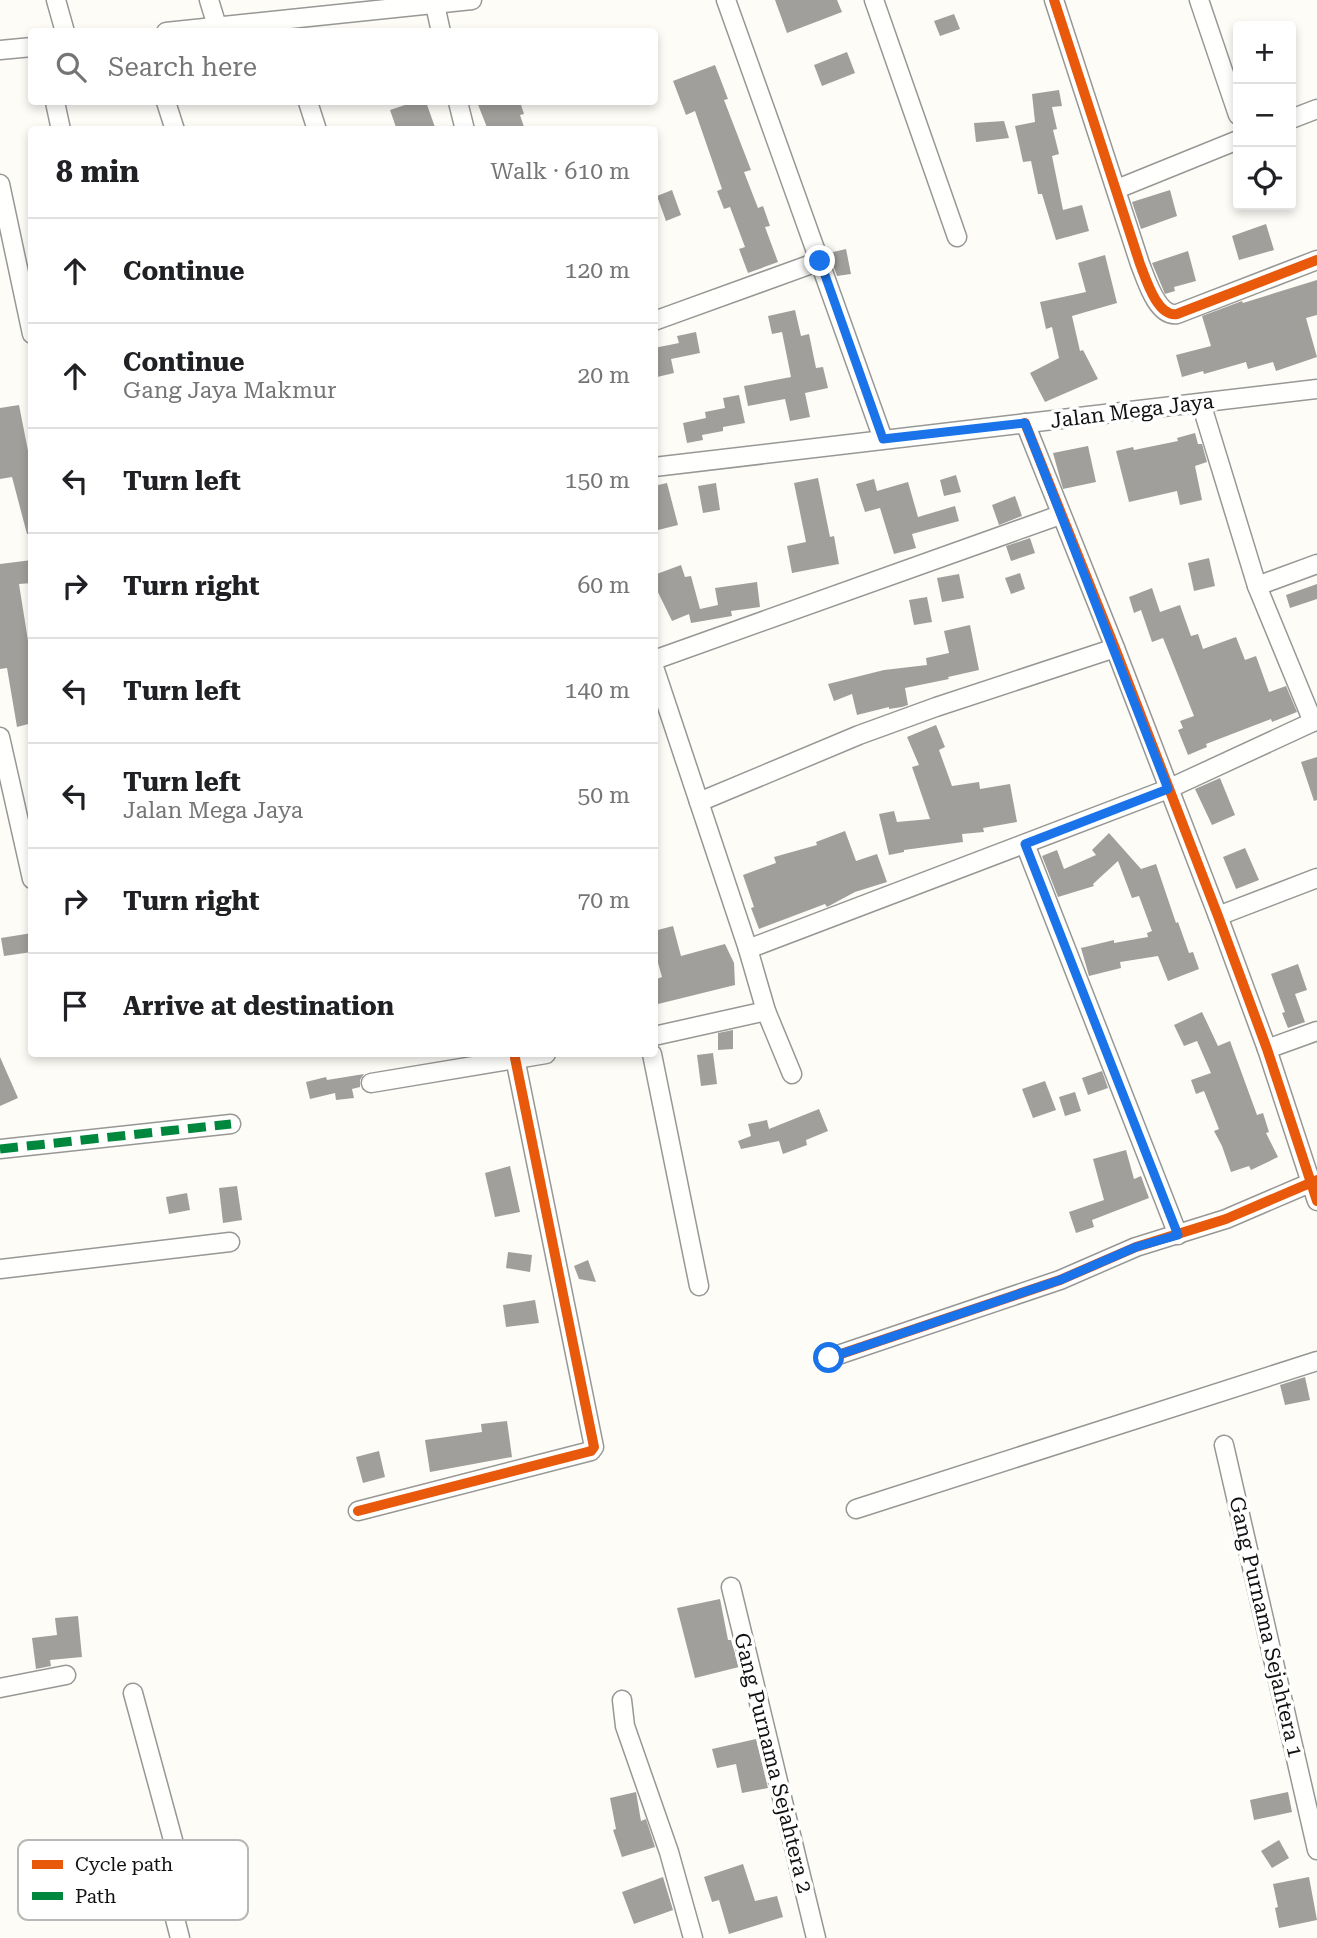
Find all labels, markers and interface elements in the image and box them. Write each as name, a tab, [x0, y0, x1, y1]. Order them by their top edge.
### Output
map controls	[1233, 21, 1296, 210]
button: +	[1233, 21, 1296, 84]
search box	[28, 28, 658, 105]
icon: search	[52, 48, 90, 86]
text: Search here	[108, 52, 257, 82]
button: −	[1233, 84, 1296, 147]
button: locate	[1233, 147, 1296, 210]
text: 8 min	[56, 154, 139, 189]
text: Walk · 610 m	[491, 158, 630, 185]
route end	[804, 245, 835, 276]
icon: ahead	[56, 252, 94, 290]
text: Continue	[123, 256, 245, 286]
text: 120 m	[565, 257, 630, 284]
text: Continue	[123, 347, 245, 377]
icon: ahead	[56, 357, 94, 395]
text: 20 m	[577, 362, 630, 389]
text: Gang Jaya Makmur	[123, 377, 336, 404]
street label: Jalan Mega Jaya	[1049, 389, 1216, 433]
icon: left	[56, 462, 94, 500]
text: Turn left	[123, 466, 241, 496]
text: 150 m	[565, 467, 630, 494]
icon: right	[56, 567, 94, 605]
text: Turn right	[123, 571, 259, 601]
text: 60 m	[577, 572, 630, 599]
icon: left	[56, 672, 94, 710]
text: Turn left	[123, 676, 241, 706]
text: 140 m	[565, 677, 630, 704]
text: Turn left	[123, 767, 241, 797]
icon: left	[56, 777, 94, 815]
text: 50 m	[577, 782, 630, 809]
text: Jalan Mega Jaya	[123, 797, 303, 824]
icon: right	[56, 882, 94, 920]
text: Turn right	[123, 886, 259, 916]
text: 70 m	[577, 887, 630, 914]
icon: arrive	[56, 987, 94, 1025]
text: Arrive at destination	[123, 991, 394, 1021]
route start	[813, 1342, 844, 1373]
street label: Gang Purnama Sejahtera 1	[1224, 1494, 1308, 1760]
street label: Gang Purnama Sejahtera 2	[729, 1630, 817, 1896]
legend	[18, 1840, 248, 1920]
text: Cycle path	[75, 1853, 173, 1876]
text: Path	[75, 1885, 116, 1908]

